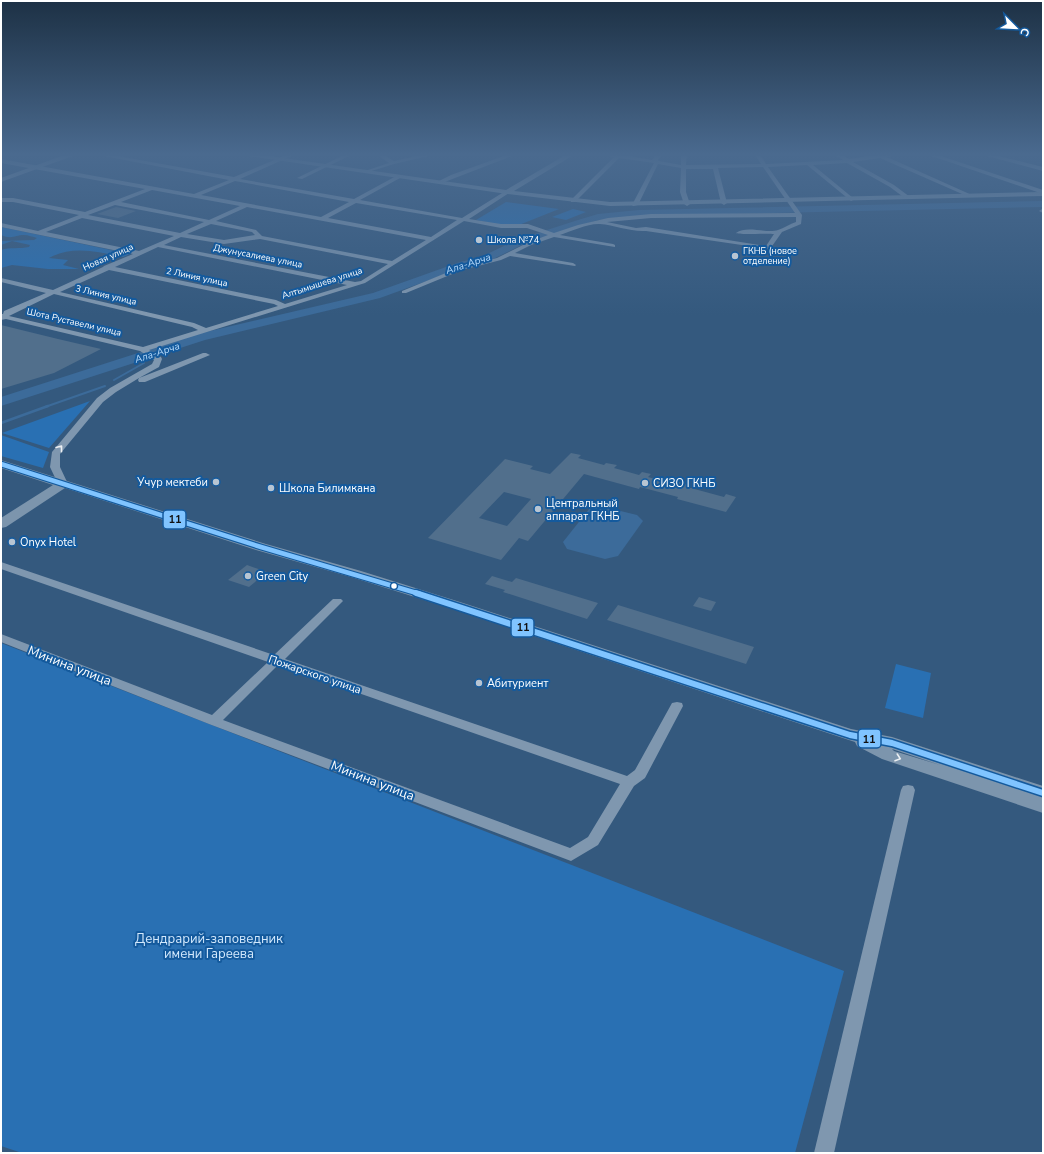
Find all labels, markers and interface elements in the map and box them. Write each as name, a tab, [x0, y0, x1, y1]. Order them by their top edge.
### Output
north arrow	[996, 8, 1036, 48]
text: С	[1016, 25, 1033, 39]
place label: Школа №74	[487, 234, 540, 246]
marker: Школа №74	[474, 235, 484, 245]
street label: Новая улица	[81, 240, 135, 273]
street label: Джунусалиева улица	[213, 241, 304, 271]
place label: ГКНБ (новое отделение)	[743, 245, 797, 267]
water label: Ала-Арча	[443, 250, 493, 278]
marker: ГКНБ (новое отделение)	[730, 251, 740, 261]
street label: Алтымышева улица	[280, 264, 364, 302]
street label: 2 Линия улица	[165, 265, 229, 289]
street label: 3 Линия улица	[74, 282, 138, 308]
street label: Шота Руставели улица	[25, 305, 123, 339]
water label: Ала-Арча	[132, 339, 182, 367]
one-way arrow	[55, 446, 62, 453]
place label: Учур мектеби	[136, 475, 208, 490]
place label: СИЗО ГКНБ	[653, 476, 716, 491]
marker: Учур мектеби	[211, 477, 221, 487]
marker: СИЗО ГКНБ	[640, 478, 650, 488]
place label: Школа Билимкана	[279, 481, 375, 496]
marker: Школа Билимкана	[266, 483, 276, 493]
place label: Центральный аппарат ГКНБ	[546, 496, 620, 524]
marker: Центральный аппарат ГКНБ	[533, 504, 543, 514]
line badge: 11	[163, 510, 186, 529]
text: 11	[168, 512, 182, 527]
place label: Onyx Hotel	[20, 535, 77, 550]
marker: Onyx Hotel	[7, 537, 17, 547]
place label: Green City	[256, 569, 309, 584]
marker: Green City	[243, 571, 253, 581]
unlabelled marker	[389, 581, 399, 591]
line badge: 11	[511, 618, 534, 637]
text: 11	[516, 620, 530, 635]
street label: Минина улица	[25, 642, 114, 690]
street label: Пожарского улица	[266, 652, 363, 697]
place label: Абитуриент	[487, 676, 548, 691]
marker: Абитуриент	[474, 678, 484, 688]
line badge: 11	[858, 729, 881, 748]
text: 11	[862, 732, 876, 747]
one-way arrow	[894, 753, 901, 762]
street label: Минина улица	[328, 757, 417, 805]
park label: Дендрарий-заповедник имени Гареева	[135, 930, 283, 963]

